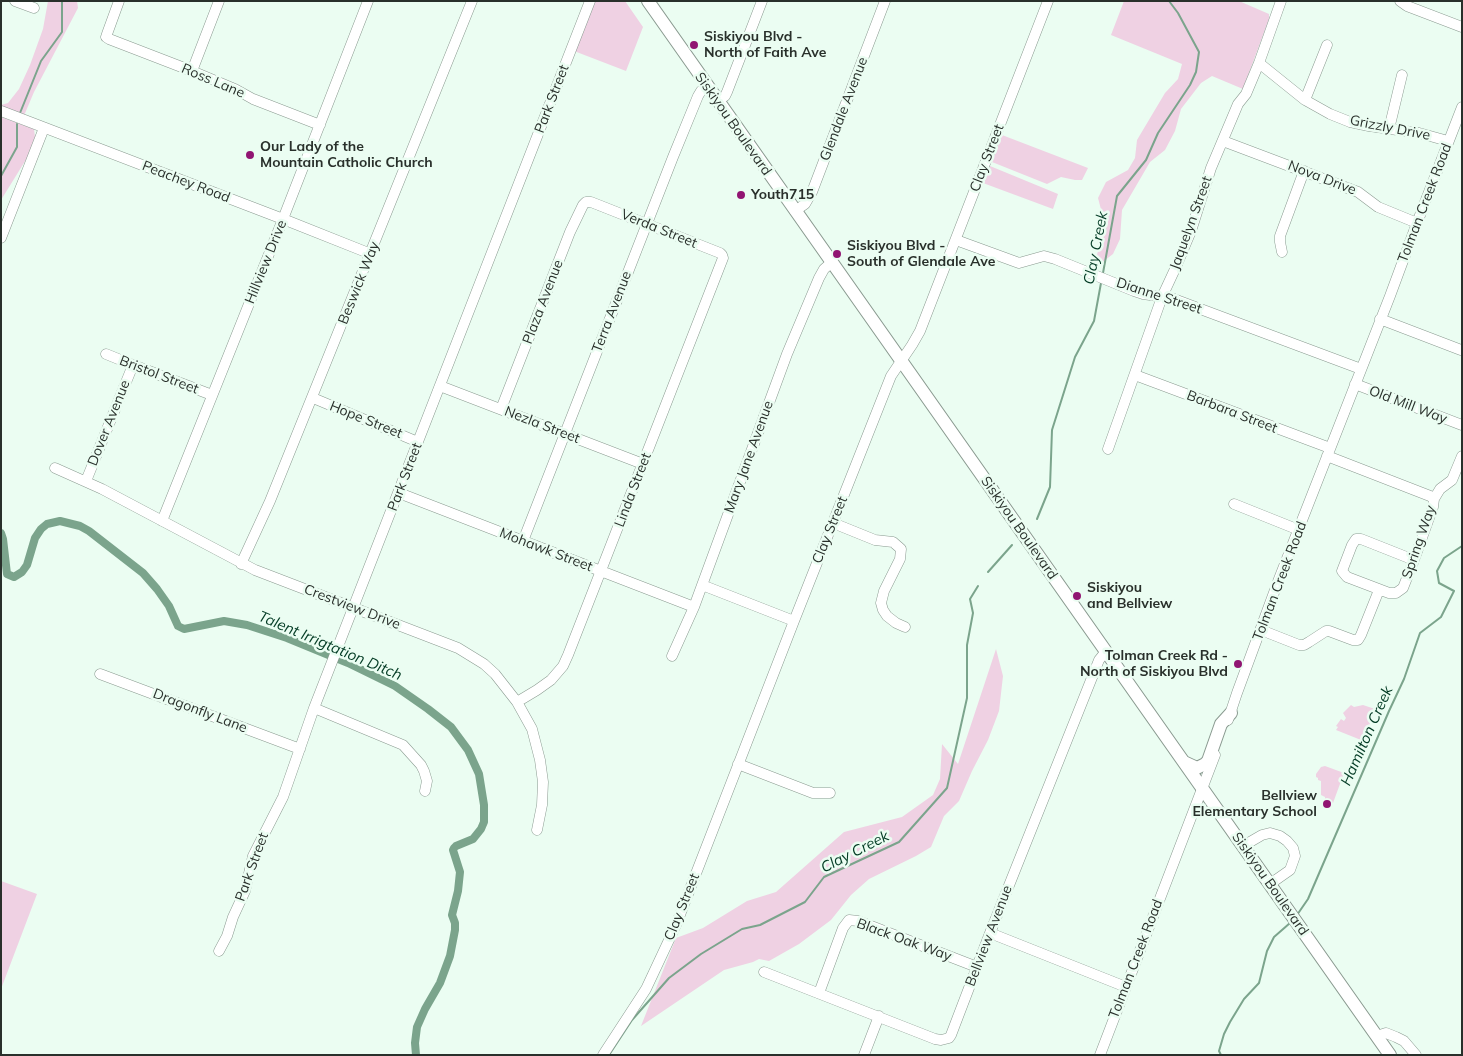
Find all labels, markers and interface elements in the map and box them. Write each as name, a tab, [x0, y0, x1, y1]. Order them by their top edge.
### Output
place label: Siskiyou Blvd - North of Faith Ave	[704, 29, 826, 62]
marker: Siskiyou Blvd - North of Faith Ave	[688, 39, 700, 51]
street label: Glendale Avenue	[817, 55, 871, 163]
street label: Ross Lane	[179, 60, 247, 102]
street label: Park Street	[531, 62, 573, 136]
street label: Siskiyou Boulevard	[691, 69, 775, 179]
street label: Grizzly Drive	[1348, 112, 1432, 144]
street label: Clay Street	[966, 122, 1008, 194]
place label: Our Lady of the Mountain Catholic Church	[260, 139, 433, 172]
street label: Tolman Creek Road	[1395, 141, 1455, 265]
marker: Our Lady of the Mountain Catholic Church	[244, 149, 256, 161]
street label: Nova Drive	[1286, 157, 1358, 199]
street label: Peachey Road	[140, 158, 232, 206]
street label: Jaquelyn Street	[1166, 174, 1216, 272]
place label: Youth715	[751, 187, 814, 203]
marker: Youth715	[735, 189, 747, 201]
street label: Verda Street	[618, 206, 700, 252]
water label: Clay Creek	[1080, 210, 1112, 286]
street label: Hillview Drive	[242, 218, 290, 306]
place label: Siskiyou Blvd - South of Glendale Ave	[847, 238, 995, 270]
street label: Beswick Way	[335, 239, 383, 327]
marker: Siskiyou Blvd - South of Glendale Ave	[831, 248, 843, 260]
street label: Plaza Avenue	[519, 258, 567, 346]
street label: Terra Avenue	[589, 269, 635, 355]
street label: Dianne Street	[1114, 274, 1204, 318]
street label: Bristol Street	[117, 352, 201, 398]
street label: Dover Avenue	[84, 378, 134, 468]
street label: Old Mill Way	[1367, 382, 1449, 428]
street label: Barbara Street	[1184, 387, 1280, 437]
street label: Hope Street	[327, 398, 405, 442]
street label: Mary Jane Avenue	[721, 399, 777, 515]
street label: Nezla Street	[502, 403, 582, 447]
street label: Park Street	[384, 440, 426, 514]
street label: Linda Street	[611, 450, 655, 530]
street label: Siskiyou Boulevard	[977, 473, 1061, 583]
street label: Clay Street	[809, 494, 851, 566]
street label: Spring Way	[1399, 503, 1439, 581]
street label: Tolman Creek Road	[1250, 519, 1310, 643]
street label: Mohawk Street	[497, 525, 595, 575]
place label: Siskiyou and Bellview	[1087, 580, 1172, 612]
street label: Crestview Drive	[301, 581, 403, 633]
marker: Siskiyou and Bellview	[1071, 590, 1083, 602]
water label: Talent Irrigtation Ditch	[255, 608, 405, 684]
place label: Tolman Creek Rd - North of Siskiyou Blvd	[1080, 648, 1228, 680]
marker: Tolman Creek Rd - North of Siskiyou Blvd	[1232, 658, 1244, 670]
water label: Hamilton Creek	[1337, 684, 1397, 788]
street label: Dragonfly Lane	[151, 685, 249, 737]
place label: Bellview Elementary School	[1193, 788, 1317, 820]
marker: Bellview Elementary School	[1321, 798, 1333, 810]
water label: Clay Creek	[818, 827, 892, 877]
street label: Siskiyou Boulevard	[1228, 829, 1312, 939]
street label: Park Street	[232, 830, 272, 904]
street label: Clay Street	[661, 871, 703, 943]
street label: Bellview Avenue	[962, 883, 1016, 989]
street label: Tolman Creek Road	[1106, 897, 1166, 1021]
street label: Black Oak Way	[854, 915, 954, 965]

